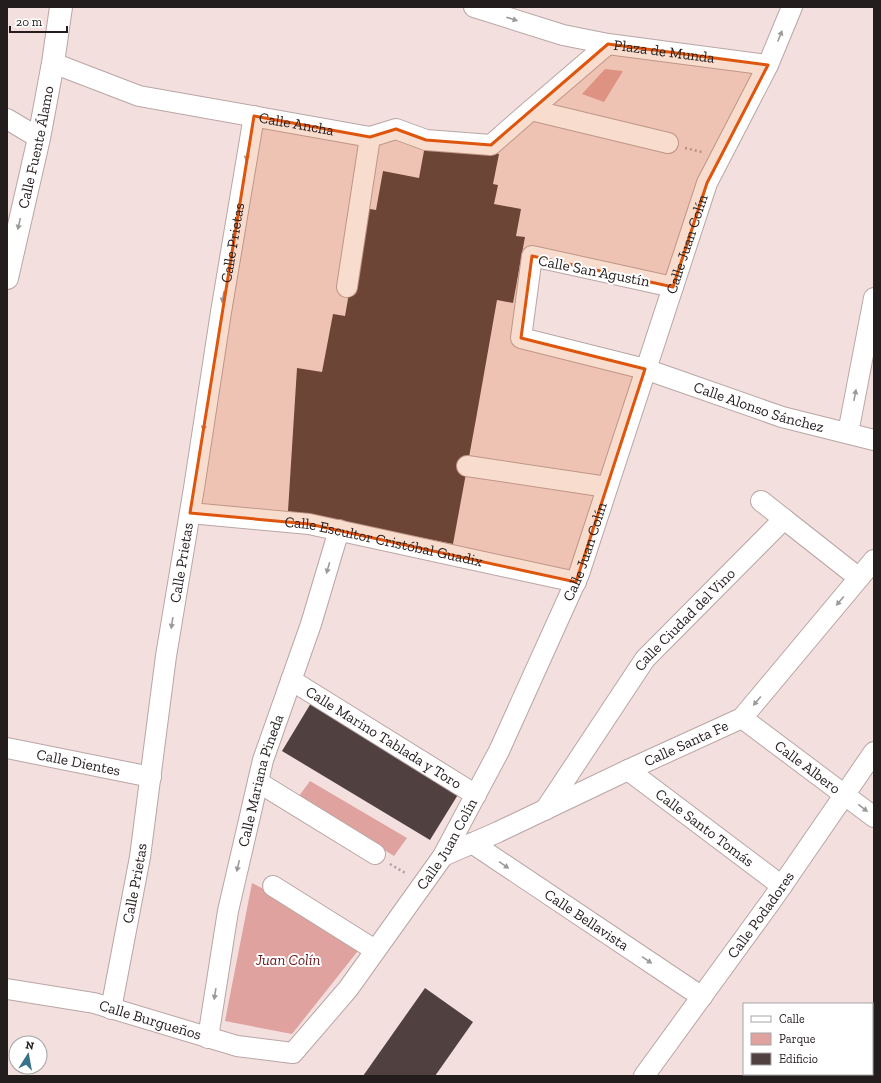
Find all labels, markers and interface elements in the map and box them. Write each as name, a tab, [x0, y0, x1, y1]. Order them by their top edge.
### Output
scale bar	[10, 8, 67, 34]
text: 20 m	[16, 15, 43, 29]
one-way arrow	[506, 16, 518, 22]
one-way arrow	[777, 29, 783, 41]
street label: Plaza de Munda	[613, 36, 716, 67]
street label: Calle Fuente Álamo	[14, 84, 58, 210]
street label: Calle Ancha	[257, 108, 335, 139]
one-way arrow	[244, 149, 250, 161]
street label: Calle Juan Colín	[662, 192, 712, 296]
street label: Calle Prietas	[217, 201, 248, 284]
one-way arrow	[16, 218, 22, 230]
street label: Calle San Agustín	[537, 251, 652, 291]
one-way arrow	[220, 291, 226, 303]
street label: Calle Alonso Sánchez	[691, 378, 826, 436]
one-way arrow	[853, 389, 859, 401]
one-way arrow	[201, 419, 207, 431]
street label: Calle Juan Colín	[559, 500, 611, 604]
street label: Calle Escultor Cristóbal Guadix	[284, 513, 485, 571]
street label: Calle Prietas	[166, 521, 197, 604]
one-way arrow	[325, 562, 331, 574]
street label: Calle Ciudad del Vino	[631, 564, 739, 675]
one-way arrow	[836, 596, 845, 606]
one-way arrow	[169, 617, 175, 629]
street label: Calle Marino Tablada y Toro	[302, 682, 465, 793]
one-way arrow	[752, 695, 761, 706]
street label: Calle Mariana Pineda	[234, 712, 287, 849]
street label: Calle Santa Fe	[641, 716, 731, 770]
street label: Calle Albero	[771, 737, 844, 798]
street label: Calle Dientes	[35, 745, 122, 780]
street label: Calle Santo Tomás	[652, 785, 757, 871]
street label: Calle Juan Colín	[413, 795, 481, 893]
one-way arrow	[857, 804, 868, 813]
street label: Calle Prietas	[119, 842, 151, 925]
one-way arrow	[235, 860, 241, 872]
one-way arrow	[499, 861, 509, 869]
street label: Calle Podadores	[724, 868, 798, 962]
street label: Calle Bellavista	[541, 885, 632, 954]
park label: Juan Colín	[255, 951, 320, 969]
one-way arrow	[641, 957, 653, 964]
one-way arrow	[212, 988, 218, 1000]
street label: Calle Burgueños	[97, 996, 204, 1044]
legend	[743, 1003, 873, 1075]
text: Calle	[779, 1012, 805, 1026]
text: Parque	[779, 1032, 816, 1046]
north arrow	[8, 1035, 48, 1075]
text: N	[24, 1038, 36, 1053]
text: Edificio	[779, 1052, 818, 1066]

